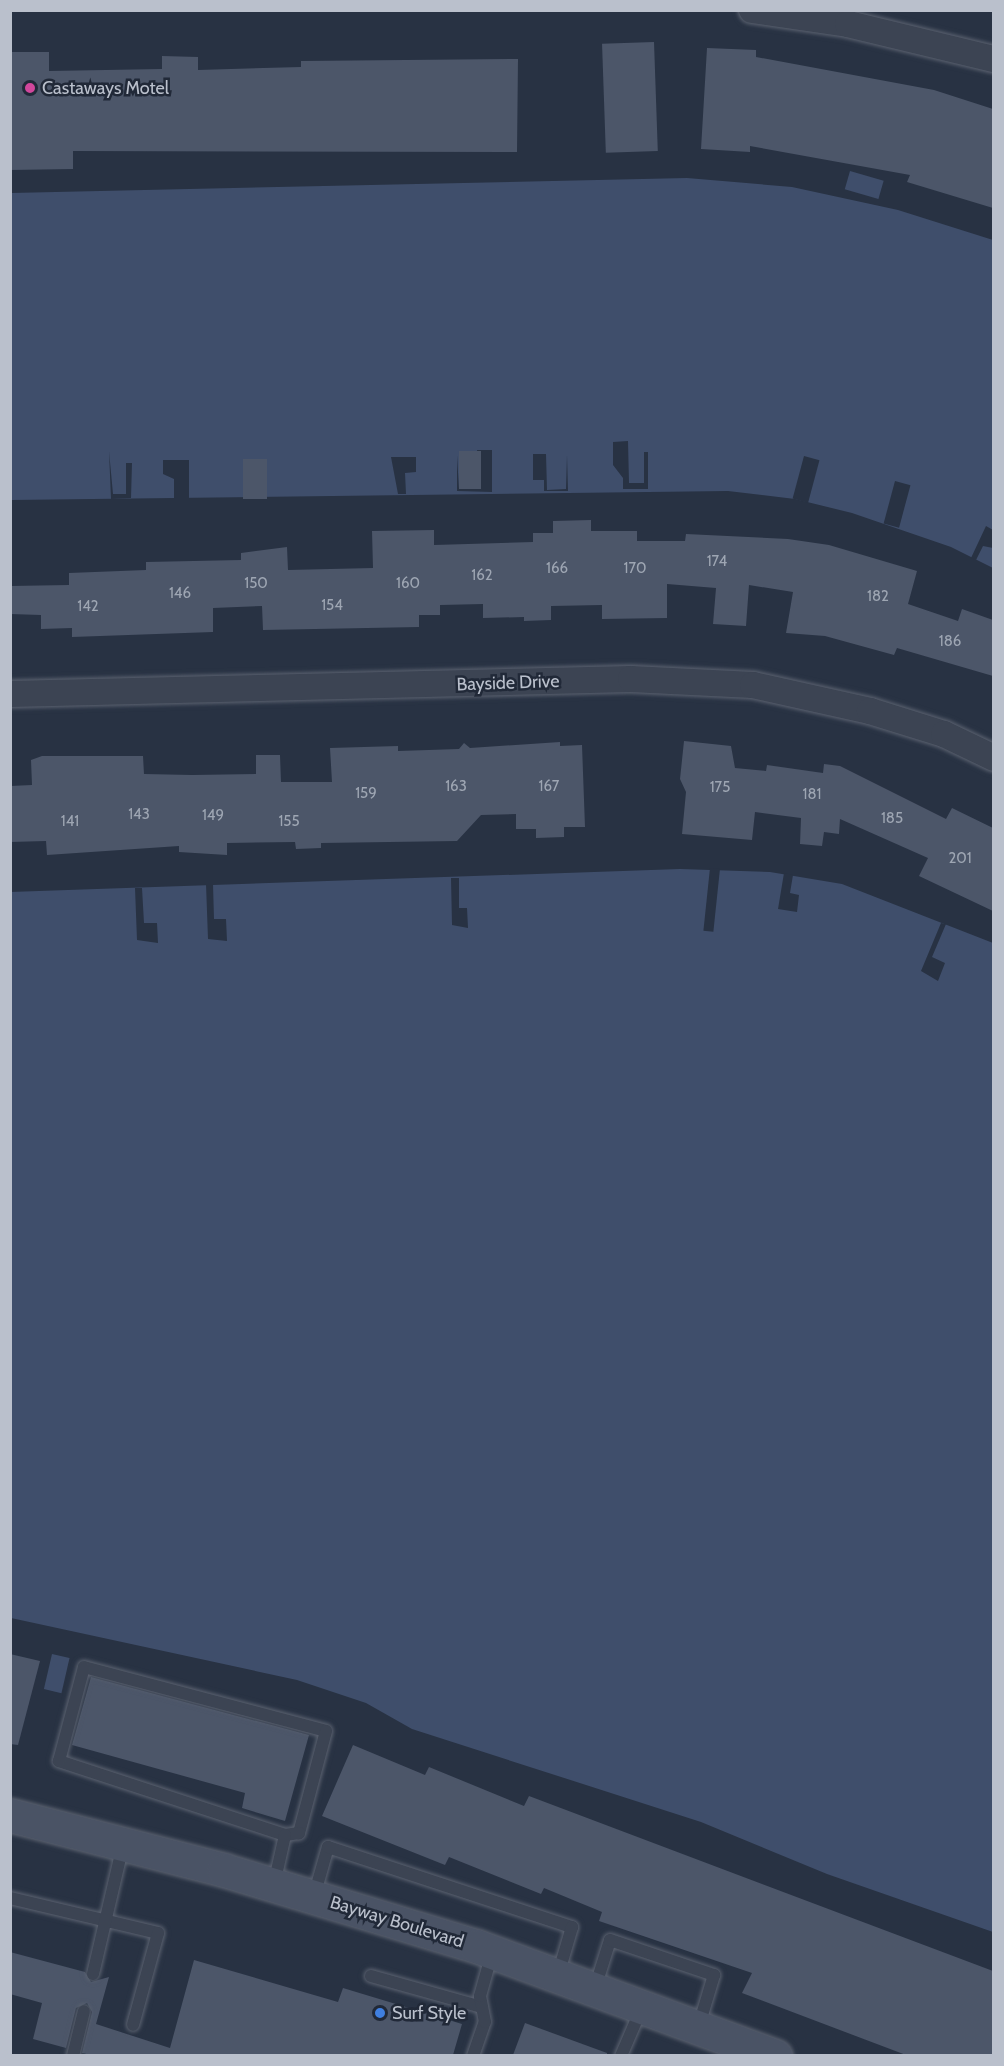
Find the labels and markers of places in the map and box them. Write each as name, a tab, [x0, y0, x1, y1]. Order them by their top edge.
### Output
place label: Castaways Motel	[42, 77, 169, 99]
marker: Castaways Motel	[23, 81, 37, 95]
place label: Surf Style	[392, 2002, 466, 2024]
marker: Surf Style	[373, 2006, 387, 2020]

